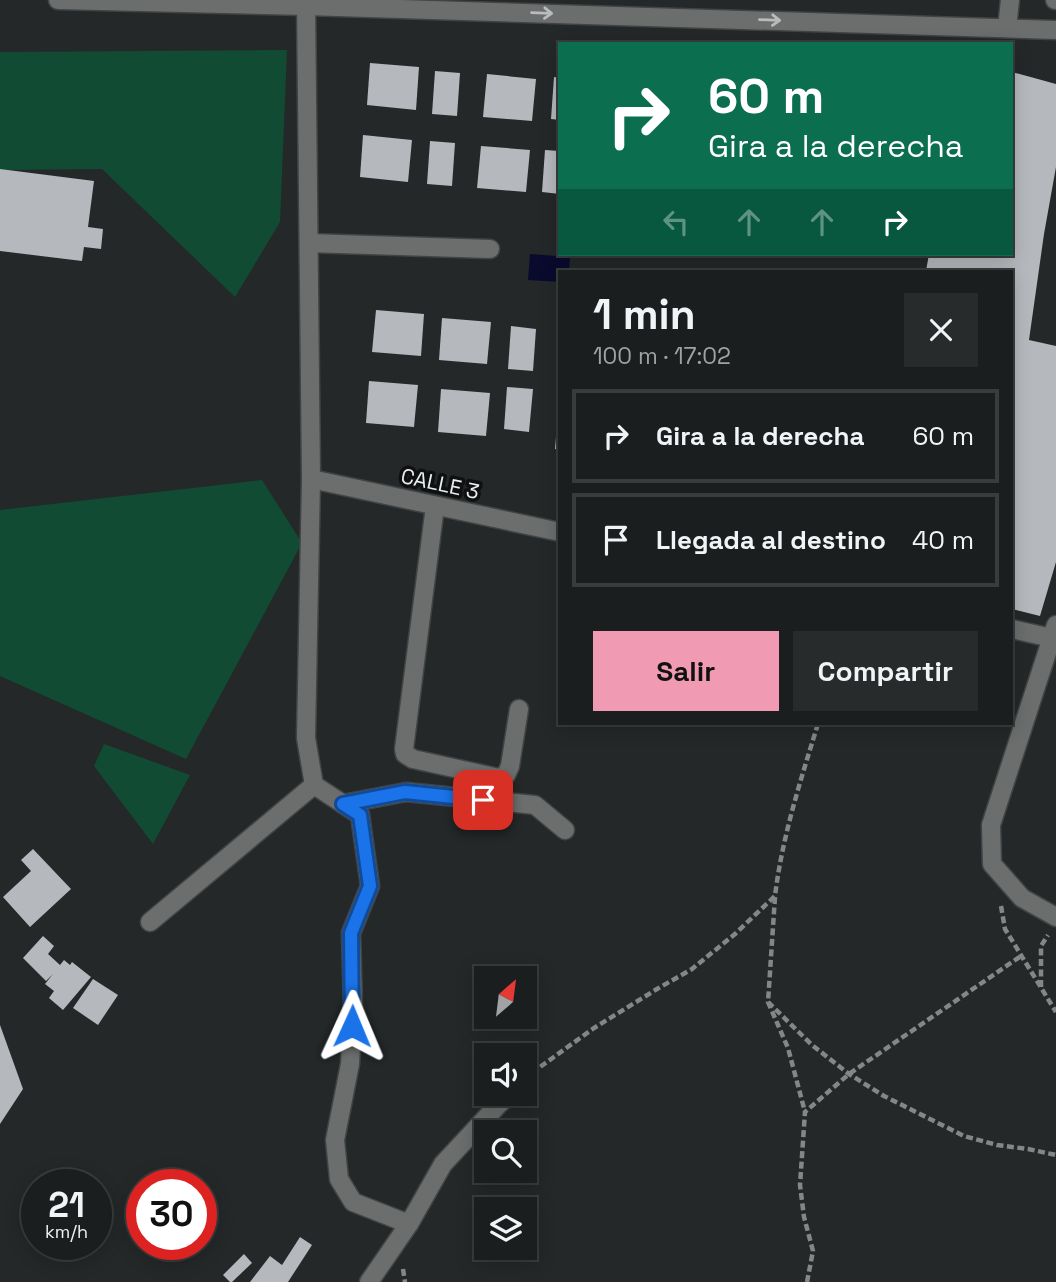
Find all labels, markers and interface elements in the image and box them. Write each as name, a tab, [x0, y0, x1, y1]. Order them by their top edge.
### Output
one-way arrow	[531, 7, 554, 20]
one-way arrow	[758, 14, 781, 27]
text: 60 m	[708, 65, 824, 127]
icon: right	[593, 70, 684, 161]
text: Gira a la derecha	[708, 126, 963, 166]
icon: left	[657, 203, 695, 241]
icon: ahead	[730, 203, 768, 241]
icon: ahead	[803, 203, 841, 241]
icon: right	[876, 203, 914, 241]
text: 1 min	[593, 288, 696, 341]
button: close	[904, 293, 978, 367]
text: 100 m · 17:02	[593, 341, 731, 371]
icon: right	[597, 417, 635, 455]
text: Gira a la derecha	[656, 419, 865, 453]
text: 60 m	[912, 419, 974, 453]
street label: CALLE 3	[398, 462, 482, 505]
icon: arrive	[597, 521, 635, 559]
text: Llegada al destino	[656, 523, 886, 557]
text: 40 m	[912, 523, 974, 557]
button: Salir	[593, 631, 779, 711]
button: Compartir	[793, 631, 978, 711]
pin	[453, 770, 513, 830]
icon: arrive	[464, 781, 502, 819]
north arrow	[474, 966, 537, 1029]
map controls	[474, 966, 537, 1260]
position arrow	[315, 989, 389, 1063]
button: sound	[474, 1043, 537, 1106]
button: search	[474, 1120, 537, 1183]
speed limit sign: 30	[126, 1169, 217, 1260]
text: 21	[48, 1183, 85, 1227]
button: layers	[474, 1197, 537, 1260]
text: km/h	[45, 1220, 88, 1243]

